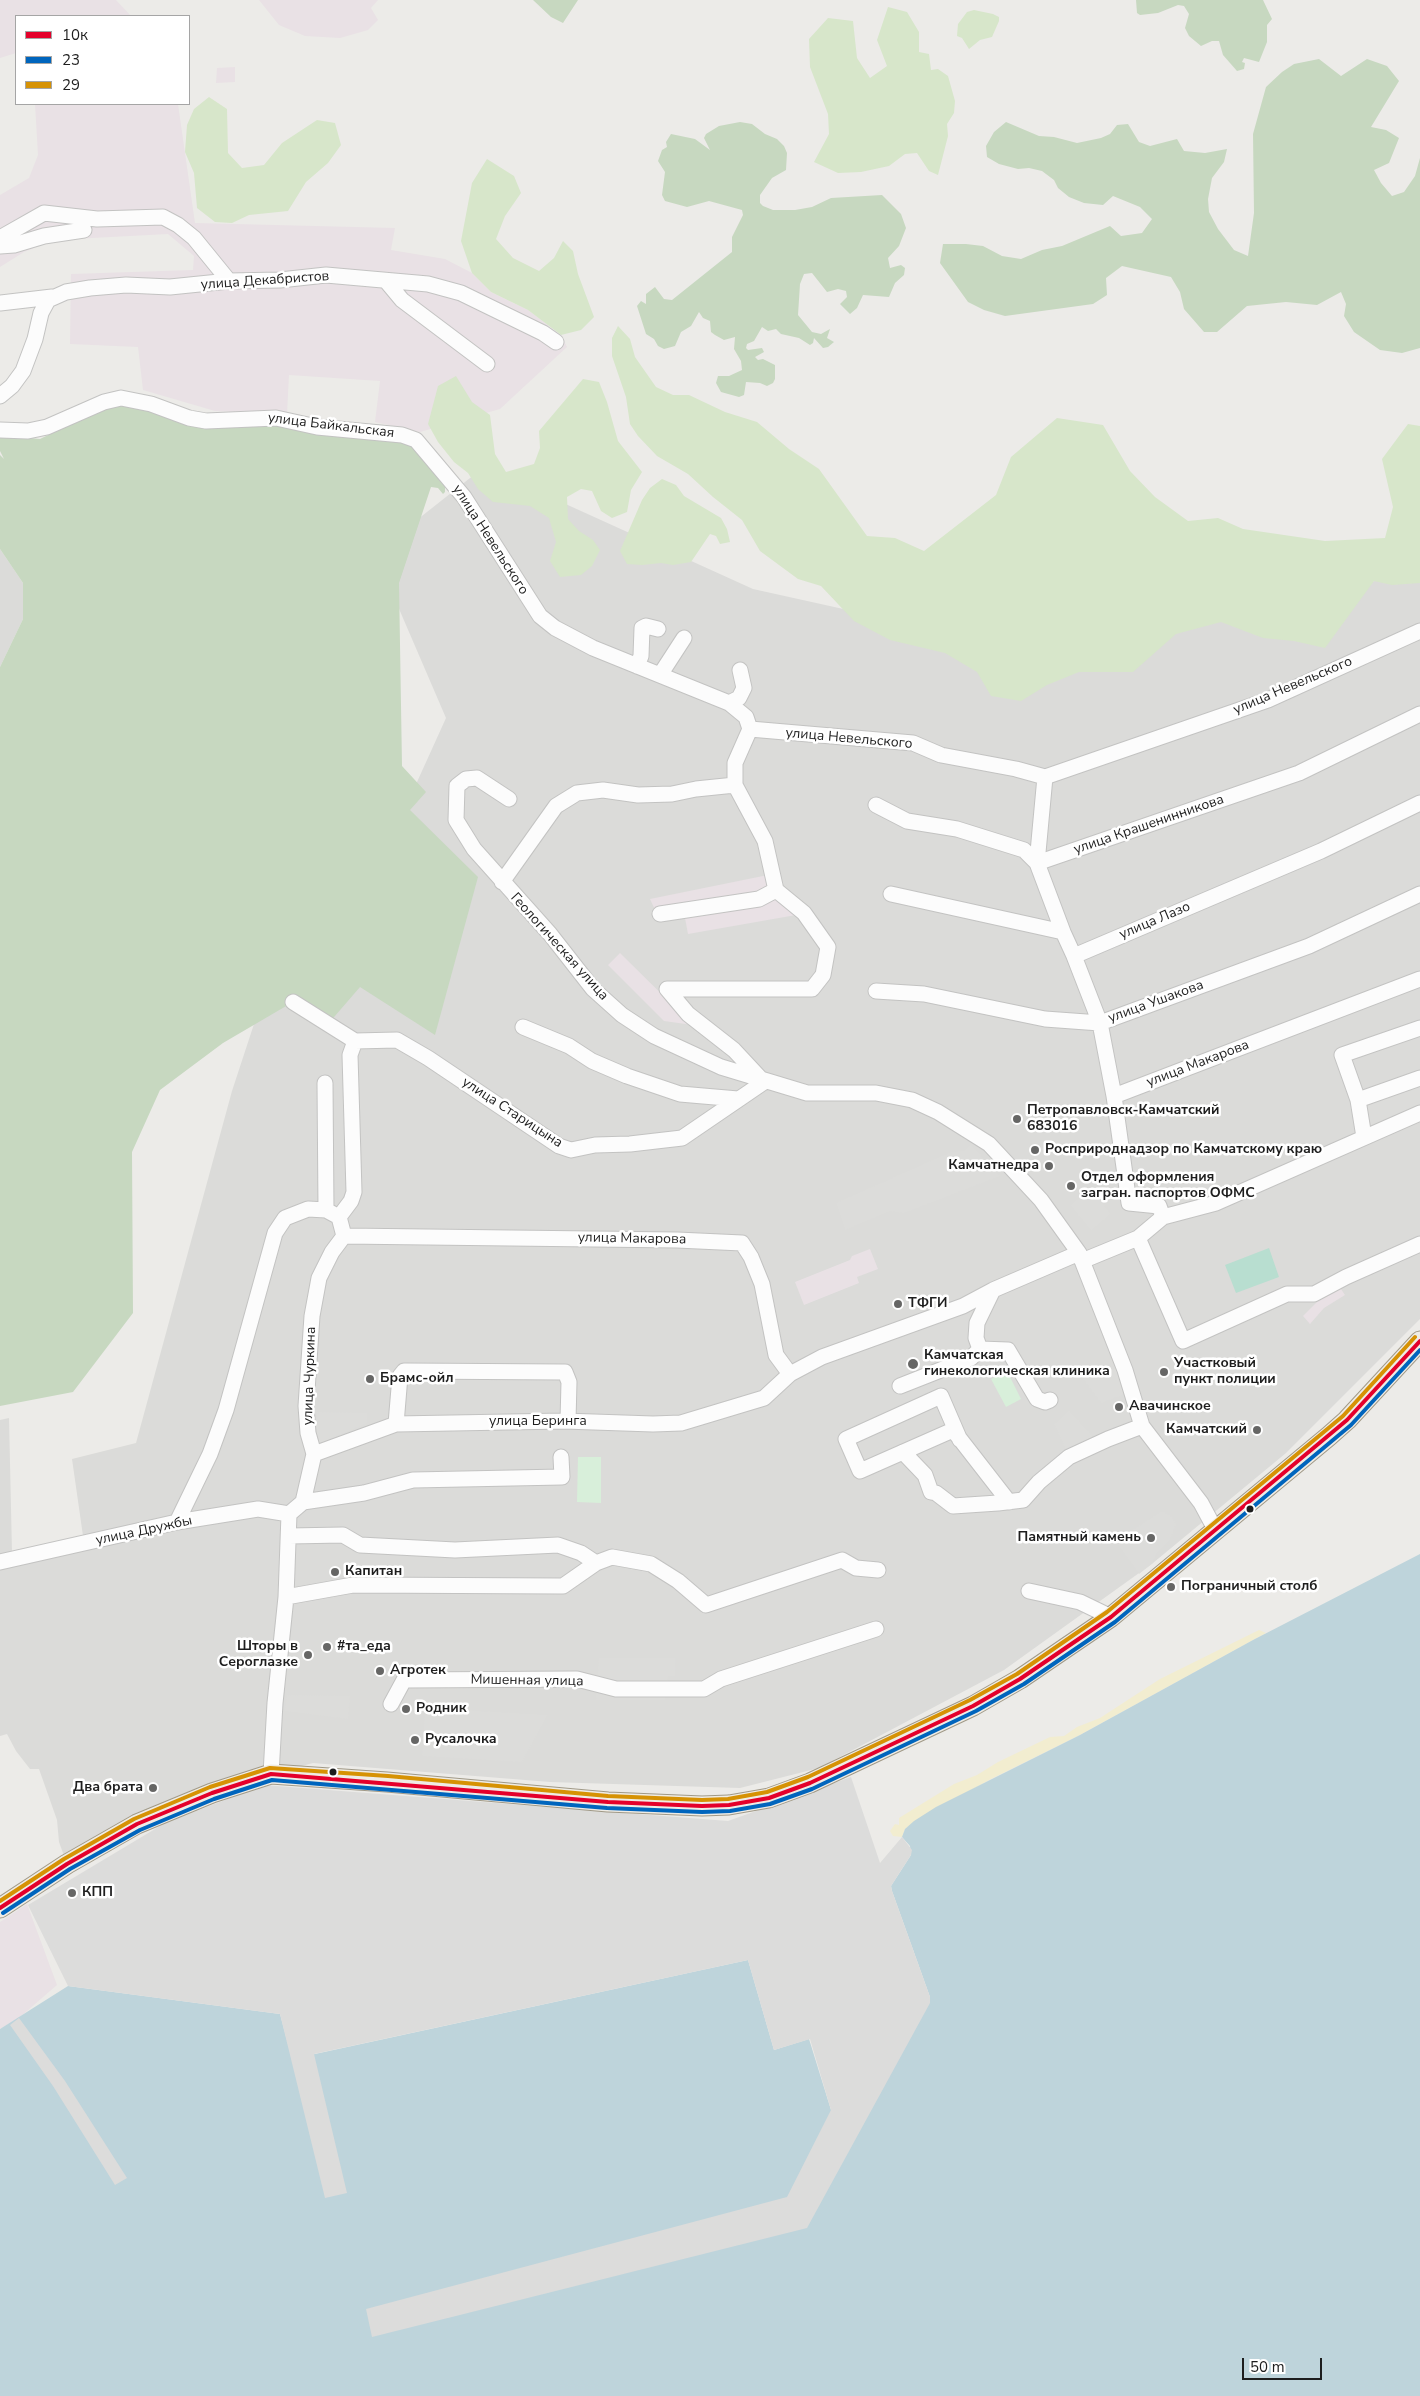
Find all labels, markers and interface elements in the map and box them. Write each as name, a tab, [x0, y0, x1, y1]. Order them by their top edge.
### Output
legend	[15, 15, 190, 105]
text: 10к	[62, 25, 88, 45]
text: 23	[62, 50, 80, 70]
text: 29	[62, 75, 80, 95]
street label: улица Декабристов	[200, 268, 330, 294]
street label: улица Байкальская	[267, 410, 395, 442]
street label: улица Невельского	[448, 482, 532, 598]
street label: улица Невельского	[1231, 653, 1355, 719]
street label: улица Невельского	[785, 725, 913, 753]
street label: улица Крашенинникова	[1072, 791, 1226, 859]
street label: Геологическая улица	[506, 890, 612, 1004]
street label: улица Лазо	[1117, 899, 1193, 943]
street label: улица Ушакова	[1106, 977, 1206, 1027]
street label: улица Макарова	[1144, 1037, 1252, 1091]
street label: улица Старицына	[459, 1074, 565, 1152]
place label: Петропавловск-Камчатский 683016	[1027, 1103, 1219, 1136]
marker: Петропавловск-Камчатский 683016	[1011, 1113, 1023, 1125]
place label: Росприроднадзор по Камчатскому краю	[1045, 1142, 1322, 1158]
marker: Росприроднадзор по Камчатскому краю	[1029, 1144, 1041, 1156]
place label: Камчатнедра	[948, 1158, 1039, 1174]
marker: Камчатнедра	[1043, 1160, 1055, 1172]
place label: Отдел оформления загран. паспортов ОФМС	[1081, 1170, 1255, 1202]
marker: Отдел оформления загран. паспортов ОФМС	[1065, 1180, 1077, 1192]
street label: улица Макарова	[578, 1230, 686, 1248]
place label: ТФГИ	[908, 1296, 947, 1312]
marker: ТФГИ	[892, 1298, 904, 1310]
street label: улица Чуркина	[300, 1326, 320, 1426]
place label: Камчатская гинекологическая клиника	[924, 1348, 1110, 1380]
place label: Участковый пункт полиции	[1174, 1356, 1276, 1388]
marker: Камчатская гинекологическая клиника	[906, 1357, 920, 1371]
marker: Участковый пункт полиции	[1158, 1366, 1170, 1378]
place label: Брамс-ойл	[380, 1371, 454, 1387]
marker: Брамс-ойл	[364, 1373, 376, 1385]
place label: Авачинское	[1129, 1399, 1211, 1415]
marker: Авачинское	[1113, 1401, 1125, 1413]
street label: улица Беринга	[489, 1414, 587, 1430]
place label: Камчатский	[1166, 1422, 1247, 1438]
marker: Камчатский	[1251, 1424, 1263, 1436]
unlabelled marker	[1245, 1504, 1255, 1514]
street label: улица Дружбы	[94, 1513, 194, 1549]
place label: Памятный камень	[1017, 1530, 1141, 1546]
marker: Памятный камень	[1145, 1532, 1157, 1544]
place label: Капитан	[345, 1564, 402, 1580]
marker: Капитан	[329, 1566, 341, 1578]
place label: Пограничный столб	[1181, 1579, 1318, 1595]
marker: Пограничный столб	[1165, 1581, 1177, 1593]
place label: Шторы в Сероглазке	[219, 1639, 298, 1671]
place label: #та_еда	[337, 1639, 391, 1655]
marker: #та_еда	[321, 1641, 333, 1653]
marker: Шторы в Сероглазке	[302, 1649, 314, 1661]
place label: Агротек	[390, 1663, 446, 1679]
marker: Агротек	[374, 1665, 386, 1677]
street label: Мишенная улица	[470, 1672, 584, 1690]
place label: Родник	[416, 1701, 467, 1717]
marker: Родник	[400, 1703, 412, 1715]
place label: Русалочка	[425, 1732, 497, 1748]
marker: Русалочка	[409, 1734, 421, 1746]
unlabelled marker	[328, 1767, 338, 1777]
place label: Два брата	[73, 1780, 143, 1796]
marker: Два брата	[147, 1782, 159, 1794]
place label: КПП	[82, 1885, 113, 1901]
marker: КПП	[66, 1887, 78, 1899]
scale bar	[1245, 2348, 1325, 2380]
text: 50 m	[1250, 2357, 1285, 2377]

